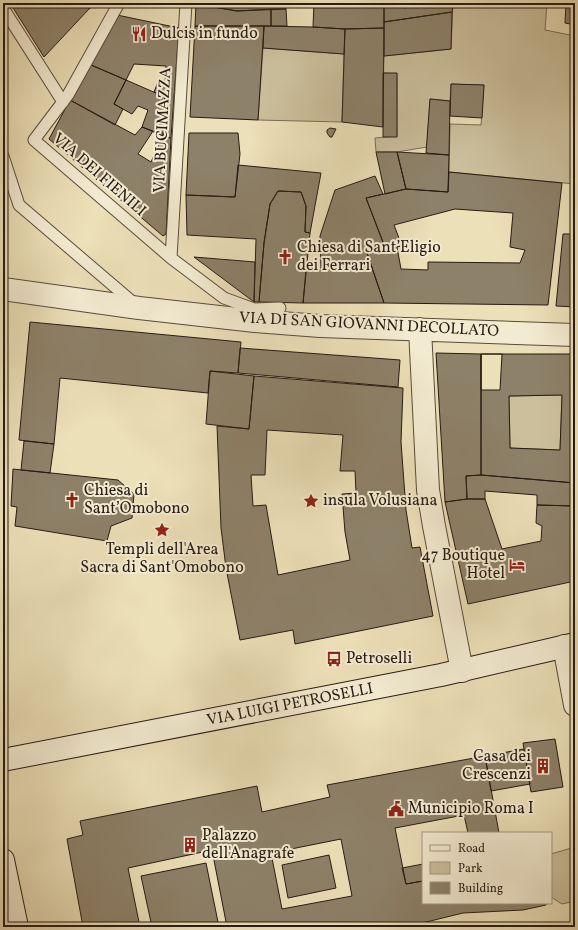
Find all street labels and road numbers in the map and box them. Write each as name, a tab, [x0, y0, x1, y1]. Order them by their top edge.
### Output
street label: VIA BUCIMAZZA	[149, 67, 177, 193]
street label: VIA DEI FIENILI	[47, 128, 151, 222]
street label: VIA DI SAN GIOVANNI DECOLLATO	[238, 307, 500, 343]
street label: VIA LUIGI PETROSELLI	[205, 678, 375, 732]

